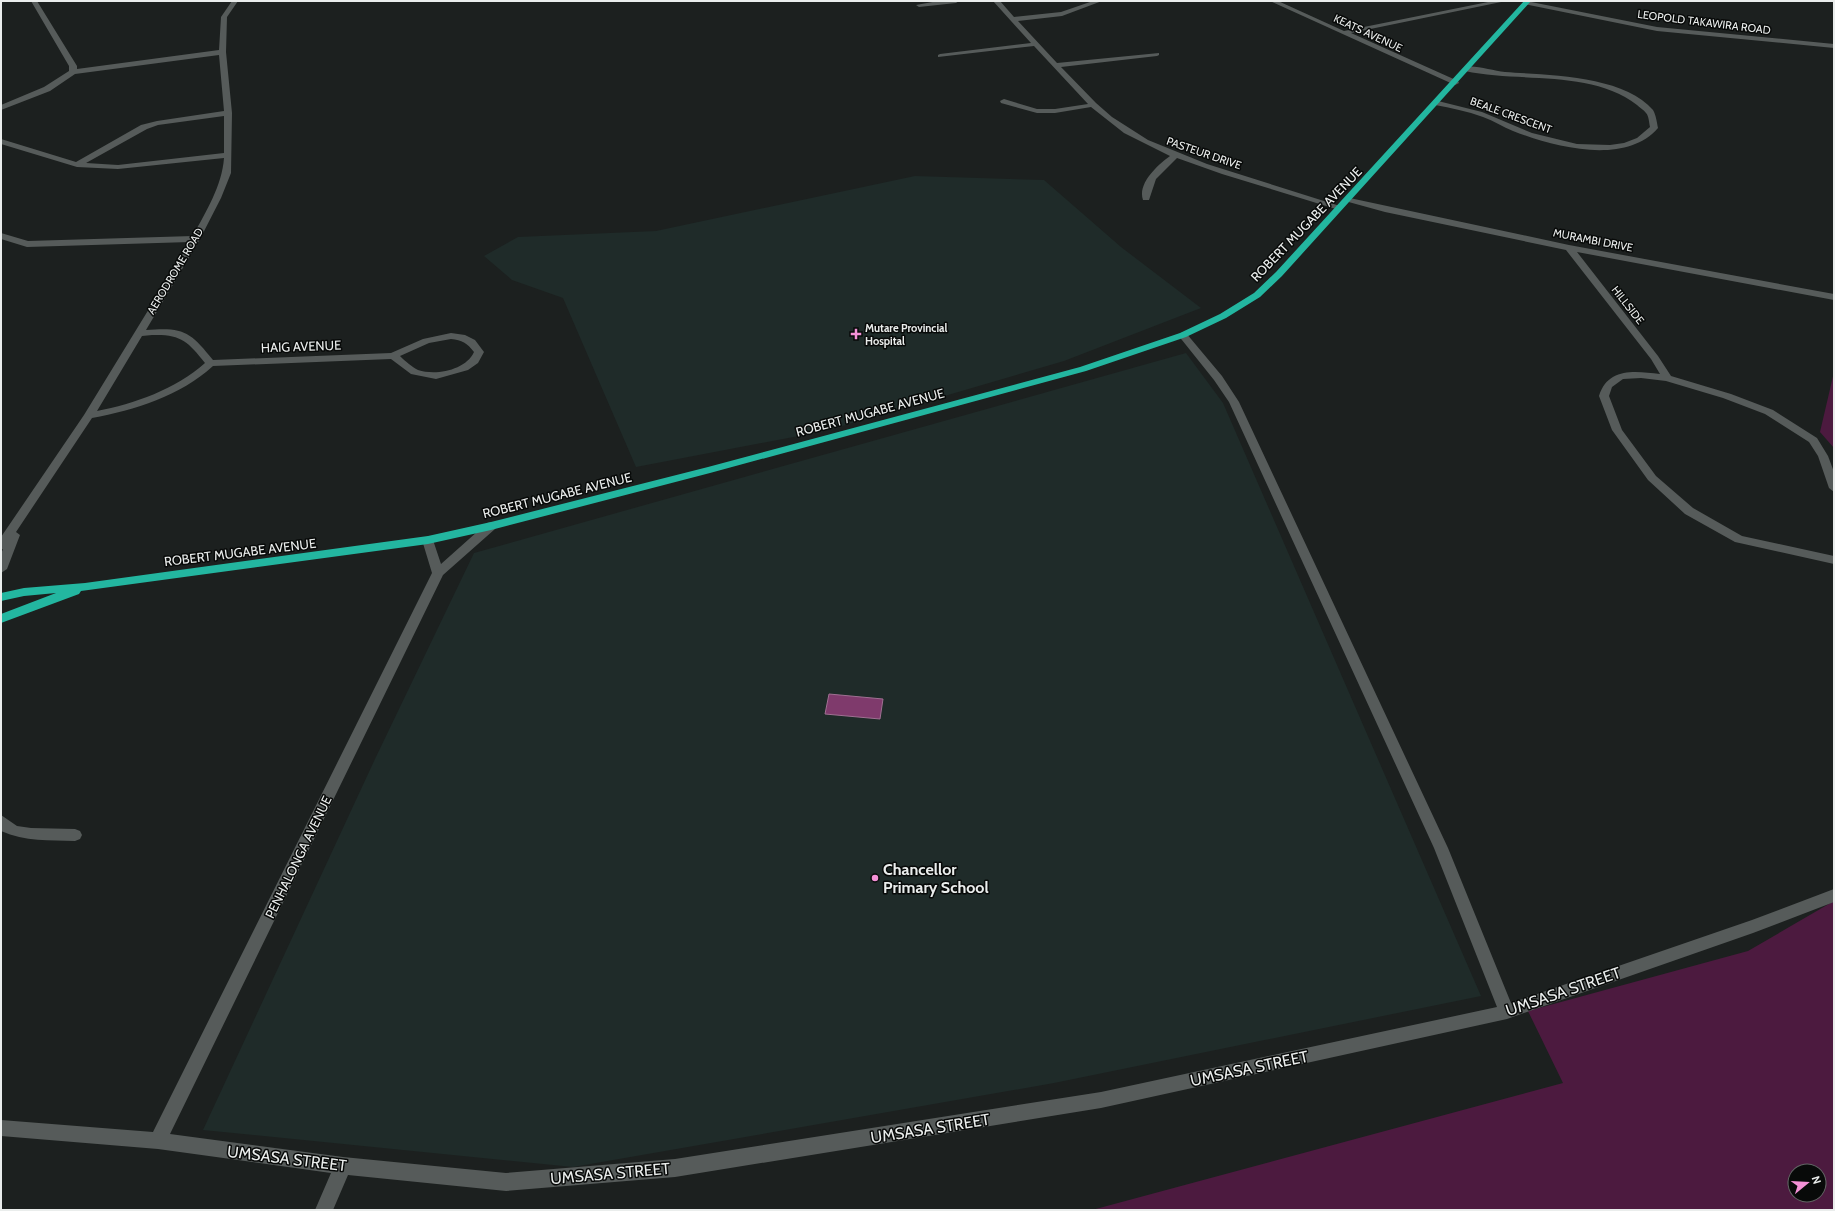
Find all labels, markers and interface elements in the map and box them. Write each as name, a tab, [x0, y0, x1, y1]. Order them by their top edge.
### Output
street label: LEOPOLD TAKAWIRA ROAD	[1637, 7, 1771, 37]
street label: KEATS AVENUE	[1331, 11, 1405, 55]
street label: BEALE CRESCENT	[1468, 94, 1554, 136]
street label: PASTEUR DRIVE	[1165, 134, 1243, 172]
street label: ROBERT MUGABE AVENUE	[1247, 163, 1365, 285]
street label: AERODROME ROAD	[144, 225, 206, 317]
street label: MURAMBI DRIVE	[1552, 225, 1634, 255]
street label: HILLSIDE	[1609, 283, 1647, 327]
place label: Mutare Provincial Hospital	[865, 321, 947, 348]
marker: Mutare Provincial Hospital	[850, 328, 862, 340]
street label: HAIG AVENUE	[261, 337, 341, 355]
street label: ROBERT MUGABE AVENUE	[794, 384, 946, 440]
street label: ROBERT MUGABE AVENUE	[481, 469, 633, 521]
street label: ROBERT MUGABE AVENUE	[163, 535, 317, 569]
street label: PENHALONGA AVENUE	[261, 793, 335, 921]
place label: Chancellor Primary School	[883, 860, 989, 897]
marker: Chancellor Primary School	[870, 873, 880, 883]
street label: UMSASA STREET	[1503, 963, 1624, 1020]
street label: UMSASA STREET	[1188, 1047, 1310, 1090]
street label: UMSASA STREET	[869, 1110, 991, 1147]
street label: UMSASA STREET	[226, 1142, 348, 1175]
street label: UMSASA STREET	[549, 1159, 671, 1188]
north arrow	[1787, 1163, 1827, 1203]
text: N	[1809, 1174, 1824, 1186]

